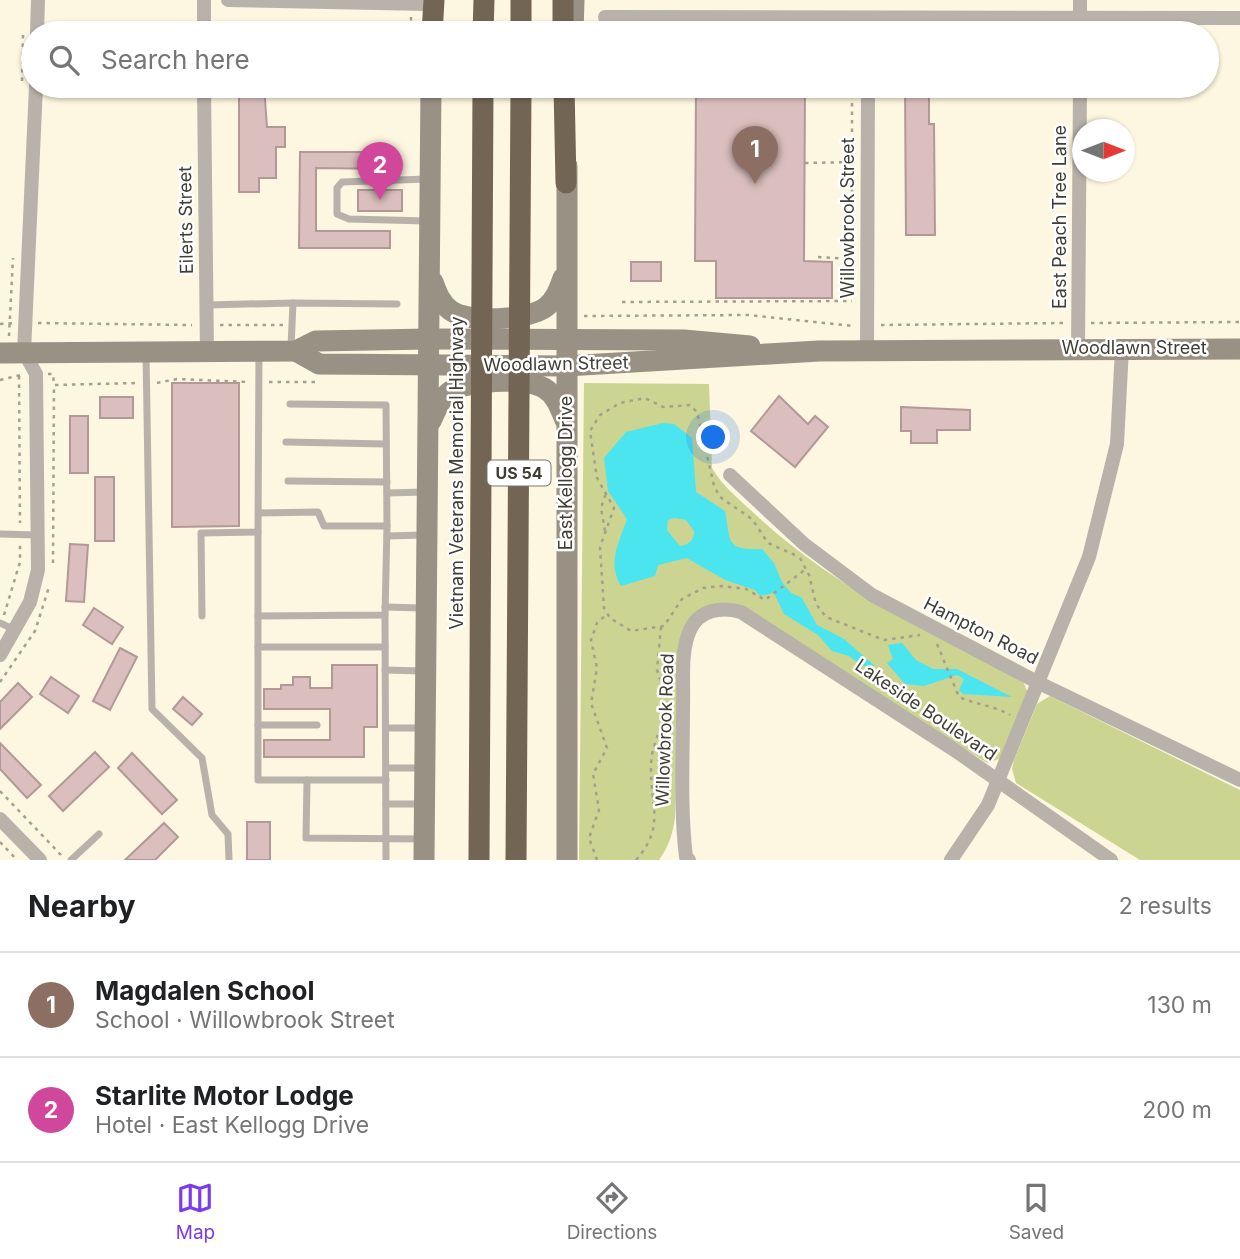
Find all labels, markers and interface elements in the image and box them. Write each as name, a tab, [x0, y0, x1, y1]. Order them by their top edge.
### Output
search box	[21, 21, 1219, 98]
icon: search	[45, 41, 83, 79]
text: Search here	[101, 44, 250, 75]
north arrow	[1072, 119, 1135, 182]
street label: East Peach Tree Lane	[1049, 125, 1070, 309]
pin: 1	[732, 126, 778, 184]
street label: Willowbrook Street	[837, 137, 858, 298]
pin: 2	[357, 142, 403, 200]
street label: Eilerts Street	[174, 166, 197, 274]
street label: Vietnam Veterans Memorial Highway	[446, 316, 467, 630]
street label: Woodlawn Street	[1061, 337, 1207, 358]
street label: Woodlawn Street	[483, 352, 629, 375]
street label: East Kellogg Drive	[555, 396, 576, 550]
your location	[696, 420, 730, 454]
road number: US 54	[488, 460, 550, 486]
street label: Hampton Road	[920, 593, 1042, 668]
street label: Willowbrook Road	[651, 653, 678, 807]
street label: Lakeside Boulevard	[852, 654, 1001, 765]
text: Nearby	[28, 888, 136, 924]
text: 2 results	[1119, 892, 1212, 920]
text: Magdalen School	[95, 975, 315, 1006]
text: 1	[46, 991, 56, 1019]
text: 130 m	[1147, 991, 1212, 1019]
text: School · Willowbrook Street	[95, 1006, 395, 1034]
text: Starlite Motor Lodge	[95, 1080, 354, 1111]
text: 2	[44, 1096, 58, 1124]
text: 200 m	[1142, 1096, 1212, 1124]
text: Hotel · East Kellogg Drive	[95, 1111, 369, 1139]
tab: Map	[176, 1179, 215, 1244]
tab: Directions	[567, 1179, 657, 1244]
tab: Saved	[1009, 1179, 1064, 1244]

